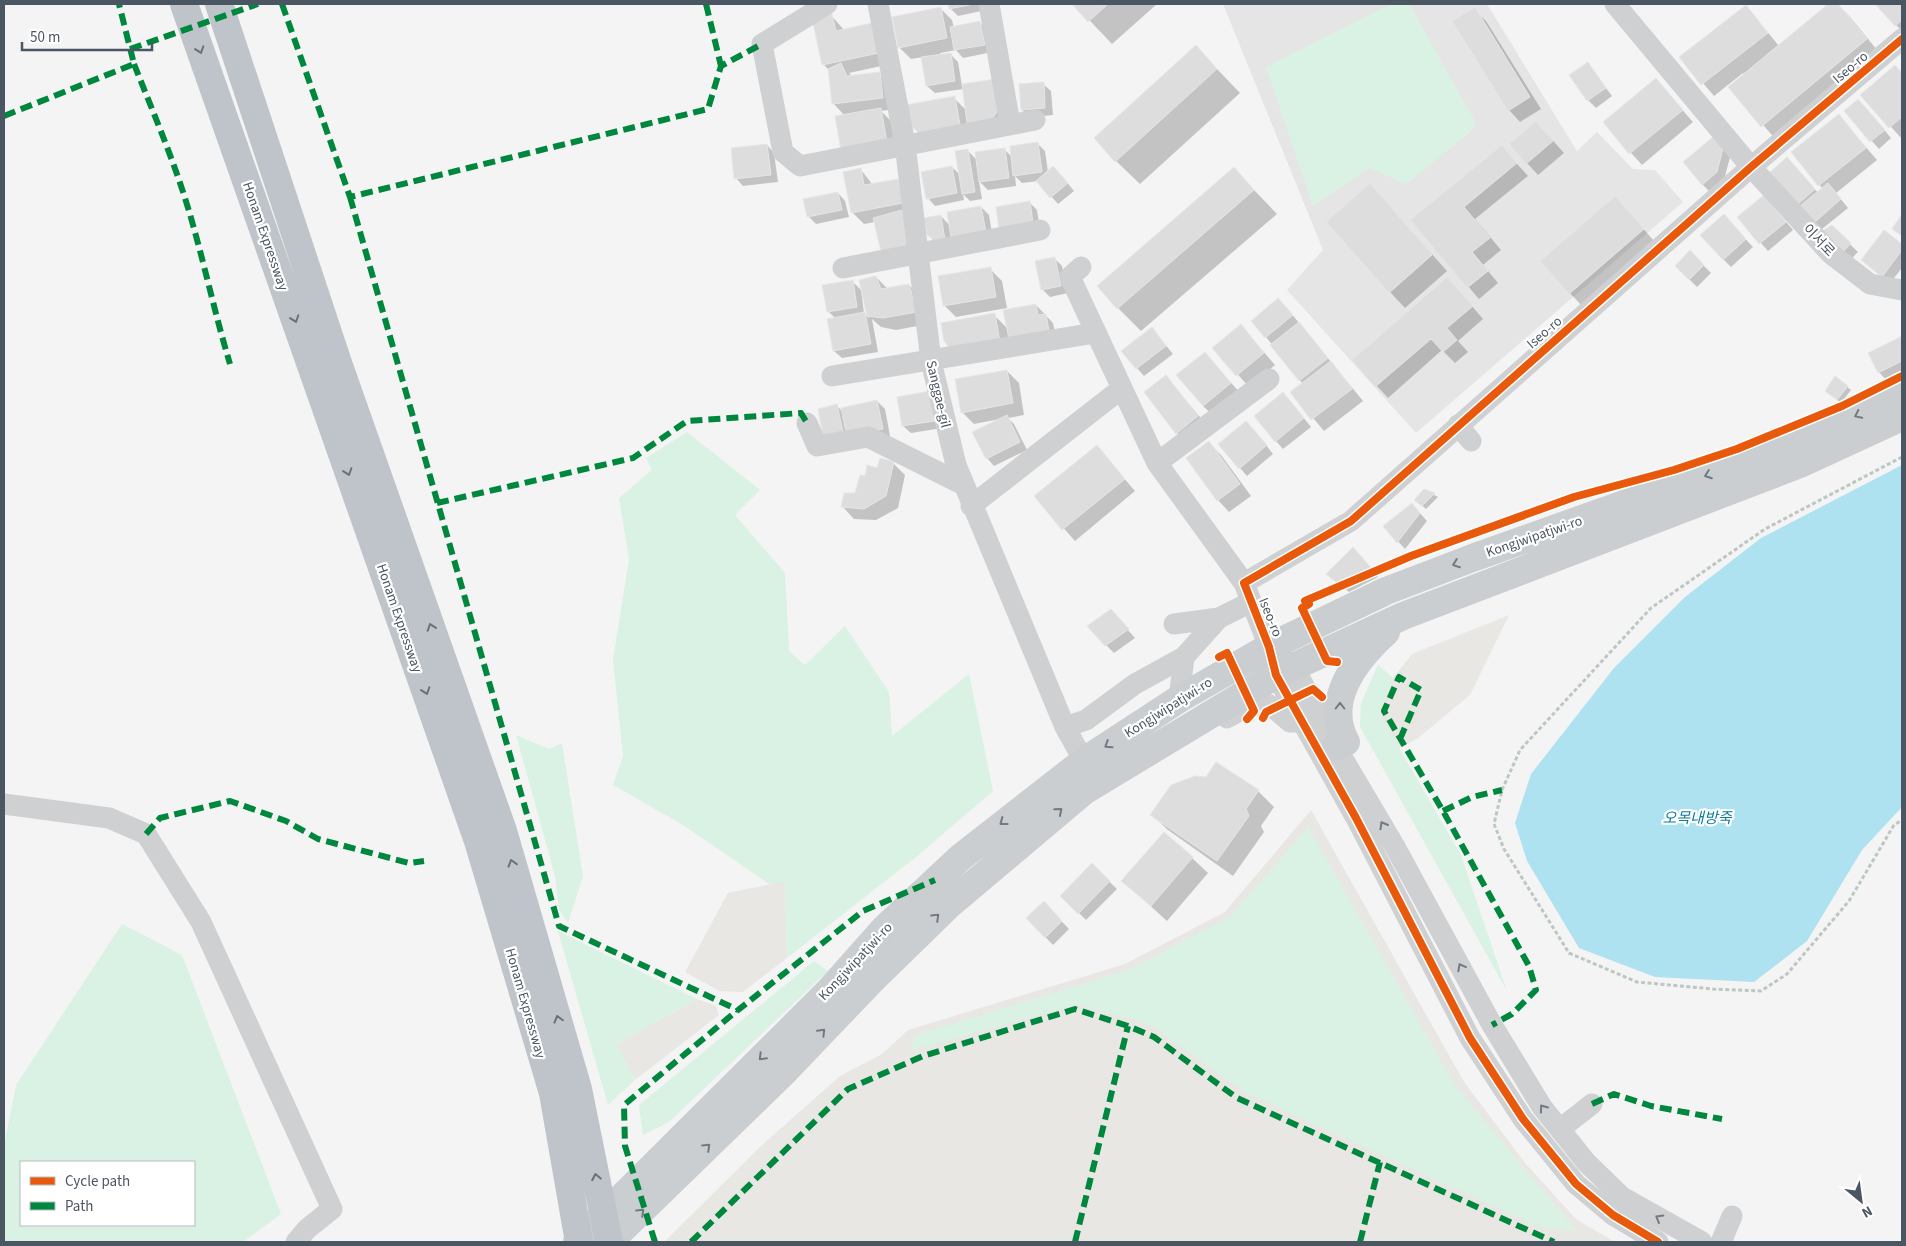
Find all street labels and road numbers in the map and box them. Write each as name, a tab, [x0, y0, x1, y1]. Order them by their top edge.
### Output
street label: Iseo-ro	[1829, 47, 1873, 89]
street label: Honam Expressway	[237, 179, 293, 294]
street label: 이서로	[1798, 220, 1839, 262]
street label: Iseo-ro	[1523, 312, 1567, 354]
street label: Sanggae-gil	[921, 359, 956, 430]
street label: Kongjwipatjwi-ro	[1484, 511, 1585, 563]
street label: Honam Expressway	[371, 561, 427, 676]
street label: Iseo-ro	[1253, 595, 1287, 640]
street label: Kongjwipatjwi-ro	[1121, 673, 1216, 743]
street label: Kongjwipatjwi-ro	[814, 918, 897, 1005]
street label: Honam Expressway	[500, 946, 550, 1061]

